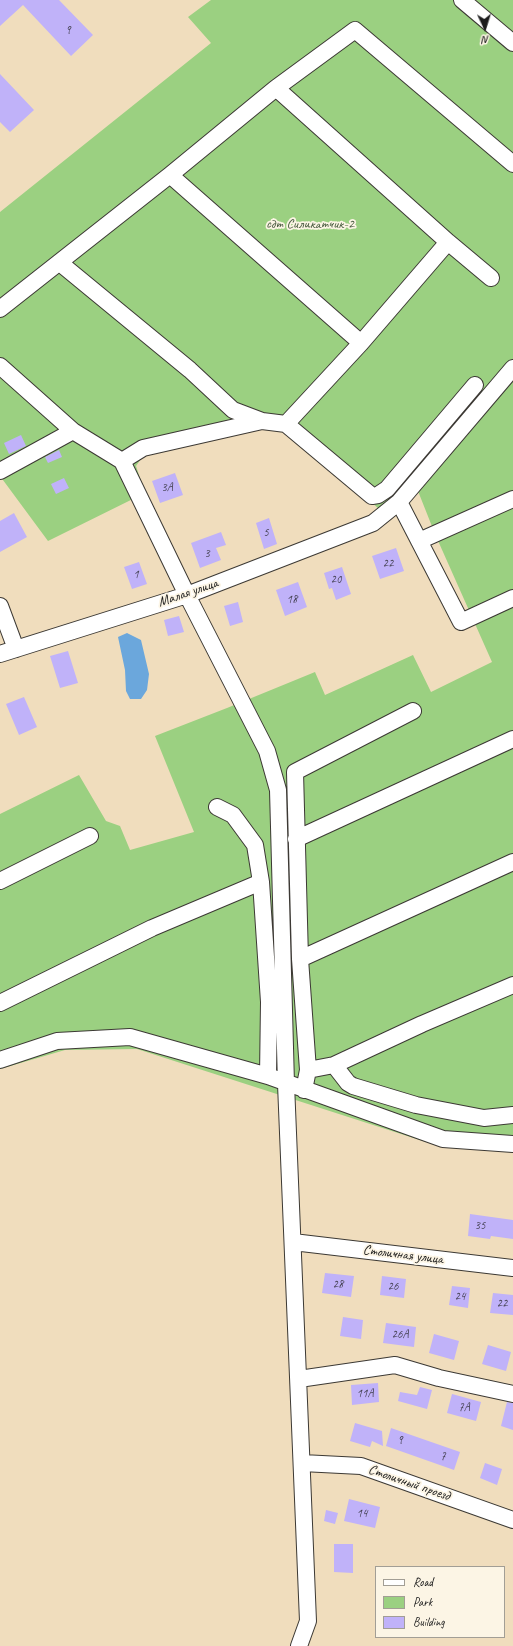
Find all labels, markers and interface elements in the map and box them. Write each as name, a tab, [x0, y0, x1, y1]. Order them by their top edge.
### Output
north arrow	[465, 8, 505, 48]
house number: 9	[65, 24, 71, 38]
text: N	[482, 33, 490, 47]
park label: сдт Силикатчик-2	[266, 216, 354, 232]
house number: 3А	[161, 481, 173, 495]
house number: 5	[263, 526, 269, 540]
house number: 3	[204, 547, 210, 561]
house number: 22	[383, 557, 393, 571]
house number: 1	[133, 568, 139, 582]
house number: 20	[331, 573, 341, 587]
street label: Малая улица	[156, 575, 220, 611]
house number: 18	[287, 593, 297, 607]
house number: 35	[475, 1219, 485, 1233]
street label: Столичная улица	[362, 1242, 444, 1268]
house number: 28	[333, 1278, 343, 1292]
house number: 26	[388, 1280, 398, 1294]
house number: 24	[455, 1290, 465, 1304]
house number: 22	[497, 1297, 507, 1311]
house number: 26А	[392, 1328, 408, 1342]
house number: 11А	[357, 1387, 373, 1401]
house number: 7А	[458, 1401, 470, 1415]
house number: 9	[397, 1434, 403, 1448]
house number: 7	[440, 1450, 446, 1464]
street label: Столичный проезд	[366, 1461, 452, 1505]
house number: 14	[357, 1507, 367, 1521]
legend	[375, 1566, 505, 1638]
text: Road	[413, 1574, 433, 1590]
text: Park	[413, 1594, 432, 1610]
text: Building	[413, 1614, 445, 1630]

